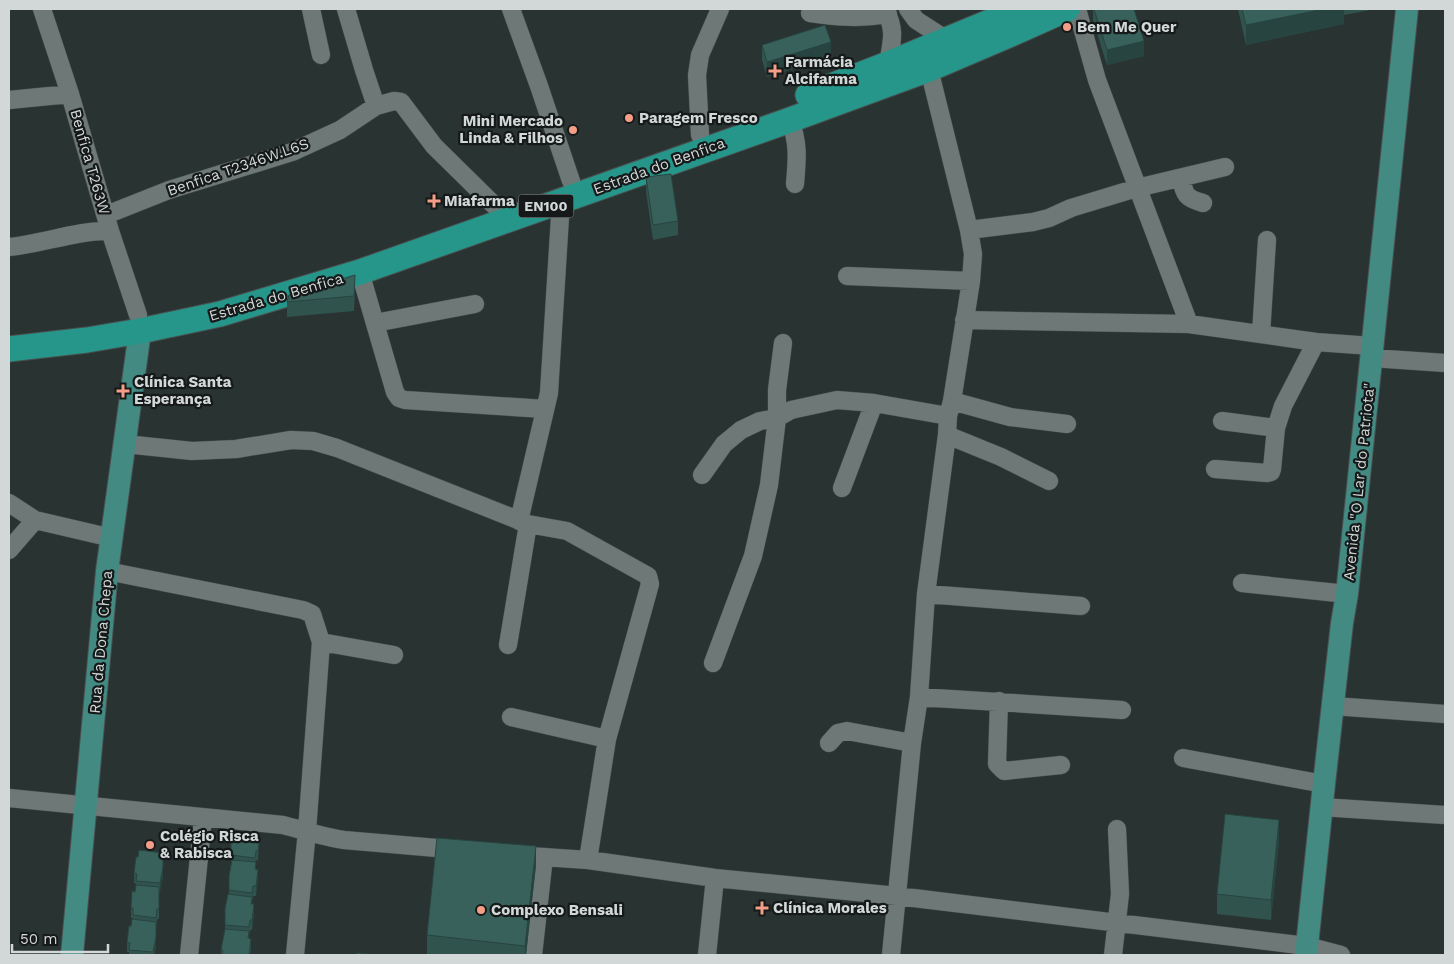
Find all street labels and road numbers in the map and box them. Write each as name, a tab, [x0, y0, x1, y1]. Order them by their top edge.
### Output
street label: Benfica T263W	[66, 107, 114, 217]
street label: Benfica T2346W.L6S	[165, 134, 311, 200]
street label: Estrada do Benfica	[591, 134, 728, 198]
road number: EN100	[518, 195, 574, 218]
street label: Estrada do Benfica	[207, 269, 346, 325]
street label: Avenida "O Lar do Patriota"	[1340, 382, 1378, 582]
street label: Rua da Dona Chepa	[86, 569, 116, 714]

